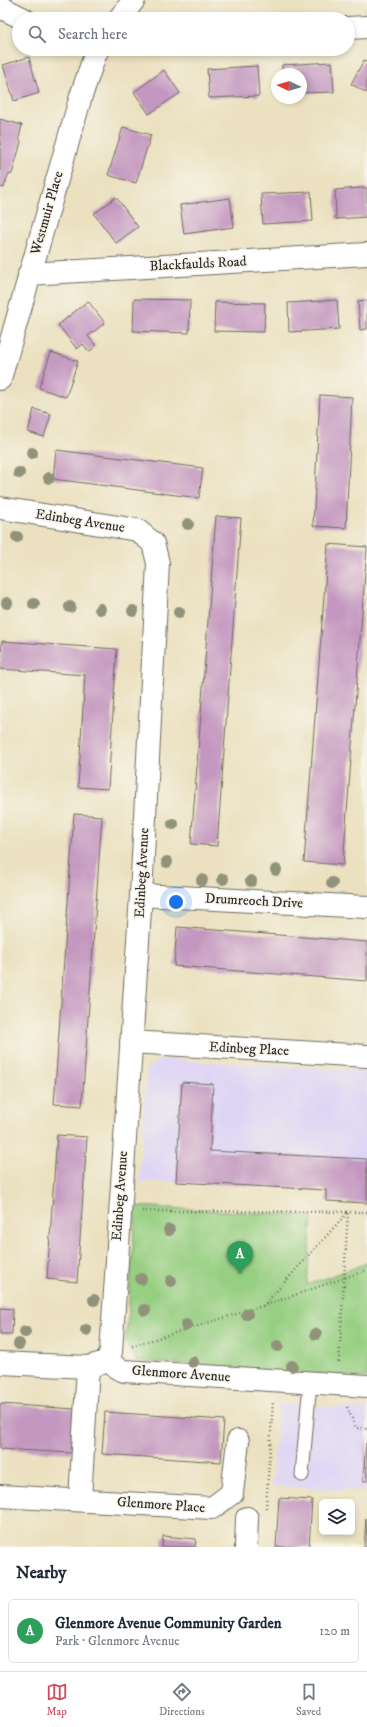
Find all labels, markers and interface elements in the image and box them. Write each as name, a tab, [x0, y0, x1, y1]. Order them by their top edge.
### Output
search box	[12, 12, 355, 56]
icon: search	[26, 23, 48, 45]
text: Search here	[58, 25, 127, 44]
north arrow	[271, 68, 307, 104]
street label: Westmuir Place	[26, 169, 68, 258]
street label: Blackfaulds Road	[149, 252, 247, 276]
street label: Edinbeg Avenue	[34, 505, 126, 537]
street label: Edinbeg Avenue	[131, 827, 153, 919]
street label: Drumreoch Drive	[204, 889, 304, 913]
your location	[166, 892, 186, 912]
street label: Edinbeg Place	[209, 1038, 290, 1060]
street label: Edinbeg Avenue	[108, 1150, 132, 1242]
pin: A	[227, 1241, 253, 1274]
street label: Glenmore Avenue	[131, 1362, 231, 1386]
street label: Glenmore Place	[116, 1493, 206, 1517]
map controls	[319, 1499, 355, 1535]
button: layers	[319, 1499, 355, 1535]
text: Nearby	[16, 1562, 66, 1584]
text: Glenmore Avenue Community Garden	[55, 1614, 282, 1633]
text: A	[26, 1623, 34, 1639]
text: 120 m	[319, 1623, 350, 1639]
text: Park · Glenmore Avenue	[55, 1633, 180, 1649]
tab: Map	[46, 1681, 68, 1719]
tab: Directions	[159, 1681, 205, 1719]
tab: Saved	[296, 1681, 321, 1719]

